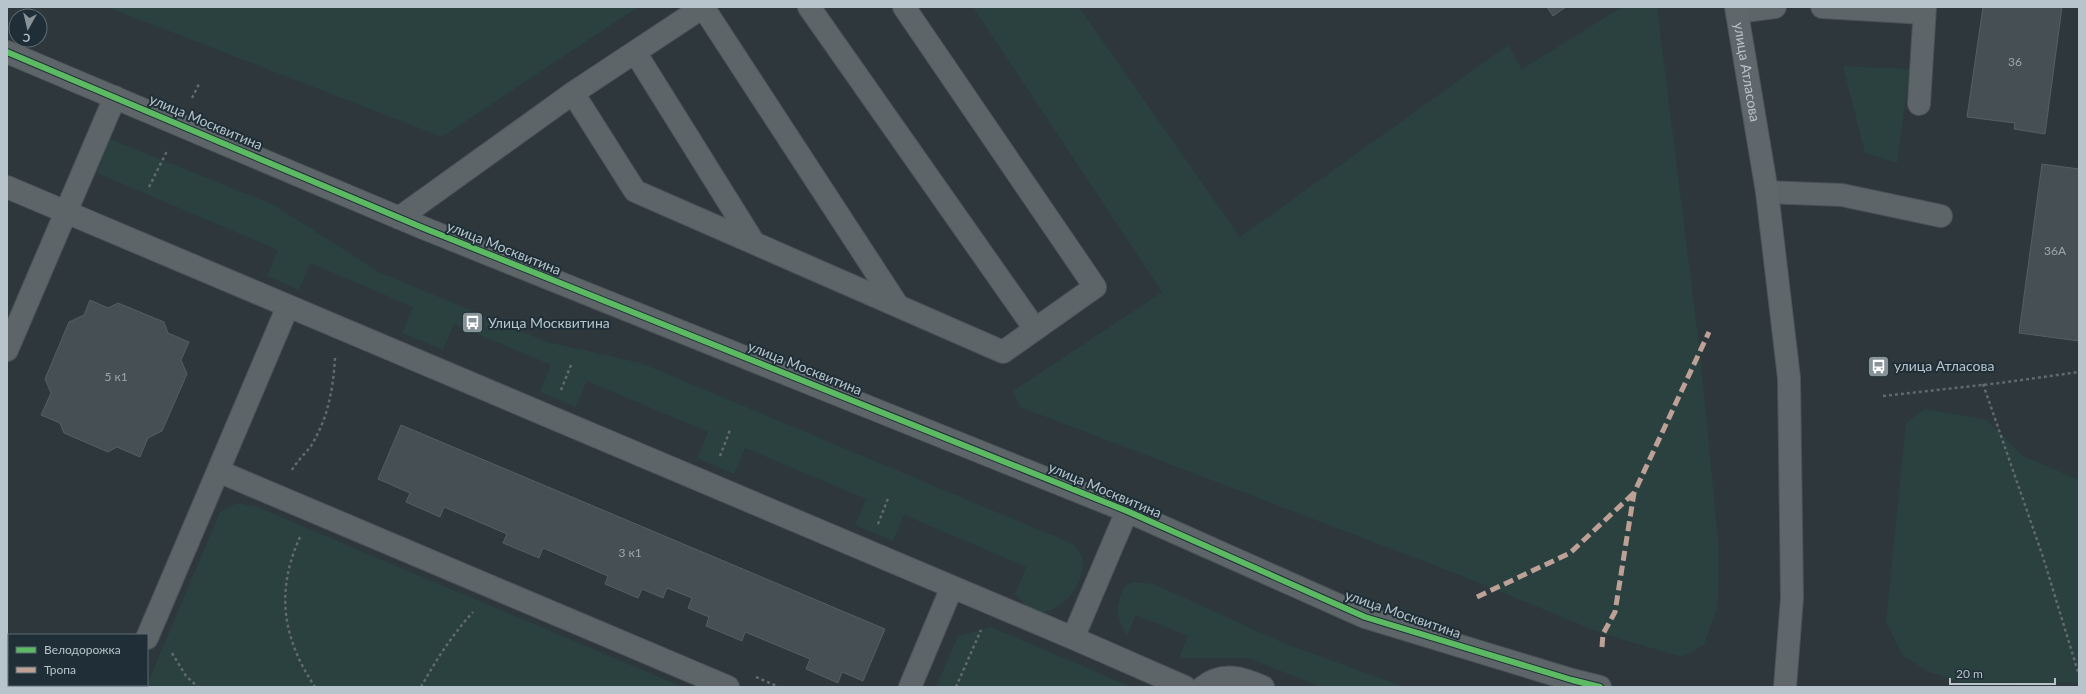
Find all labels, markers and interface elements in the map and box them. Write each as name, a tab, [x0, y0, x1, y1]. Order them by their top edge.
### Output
north arrow	[8, 8, 48, 48]
street label: улица Атласова	[1731, 21, 1764, 123]
text: С	[21, 31, 31, 45]
house number: 36	[2008, 54, 2022, 69]
street label: улица Москвитина	[147, 90, 265, 153]
street label: улица Москвитина	[445, 217, 564, 278]
house number: 36А	[2044, 243, 2067, 258]
bus stop icon: Улица Москвитина	[459, 310, 485, 336]
place label: Улица Москвитина	[488, 314, 610, 331]
street label: улица Москвитина	[746, 337, 865, 398]
bus stop icon: улица Атласова	[1866, 353, 1892, 379]
place label: улица Атласова	[1894, 357, 1994, 374]
house number: 5 к1	[104, 369, 128, 384]
street label: улица Москвитина	[1046, 458, 1164, 521]
house number: 3 к1	[618, 545, 642, 560]
street label: улица Москвитина	[1343, 586, 1463, 641]
legend	[8, 634, 148, 686]
text: Велодорожка	[44, 642, 121, 657]
scale bar	[1950, 660, 2055, 686]
text: Тропа	[44, 662, 76, 677]
text: 20 m	[1956, 666, 1983, 681]

